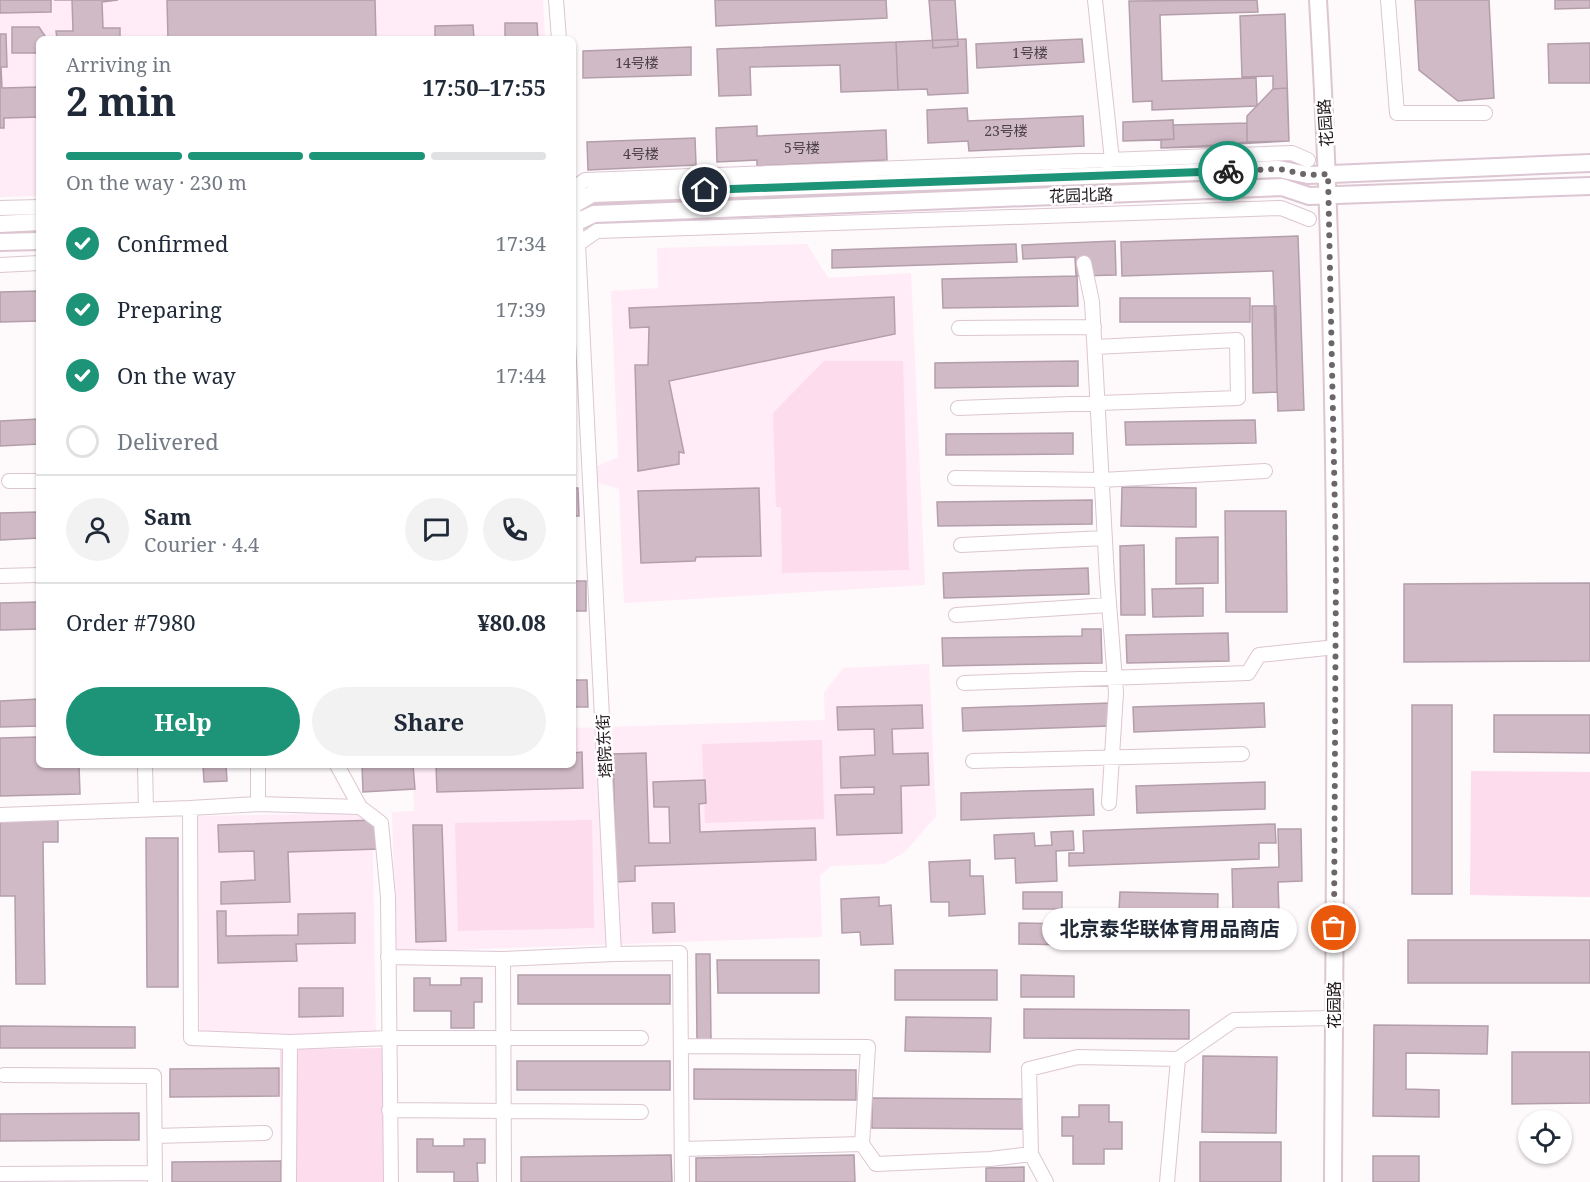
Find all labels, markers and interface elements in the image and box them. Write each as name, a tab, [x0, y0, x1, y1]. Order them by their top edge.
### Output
house number: 1号楼	[1012, 43, 1048, 62]
text: Arriving in	[66, 51, 171, 78]
house number: 14号楼	[615, 53, 659, 72]
text: 17:50–17:55	[422, 72, 546, 102]
text: 2 min	[66, 74, 176, 127]
street label: 花园路	[1312, 98, 1338, 148]
house number: 23号楼	[984, 121, 1028, 140]
house number: 5号楼	[784, 138, 820, 157]
courier	[1198, 141, 1258, 201]
house number: 4号楼	[623, 144, 659, 163]
icon: bike	[1212, 155, 1245, 188]
pin	[679, 164, 730, 215]
text: On the way · 230 m	[66, 169, 247, 196]
icon: home	[688, 173, 721, 206]
street label: 花园北路	[1049, 183, 1113, 207]
icon: check	[66, 227, 99, 260]
text: Confirmed	[117, 228, 228, 258]
text: 17:34	[496, 230, 546, 257]
icon: check	[66, 293, 99, 326]
text: Preparing	[117, 294, 222, 324]
text: 17:39	[496, 296, 546, 323]
icon: check	[66, 359, 99, 392]
text: On the way	[117, 360, 236, 390]
text: 17:44	[496, 362, 546, 389]
text: Delivered	[117, 426, 219, 456]
button: person	[66, 498, 129, 561]
button: chat	[405, 498, 468, 561]
button: phone	[483, 498, 546, 561]
text: Sam	[144, 501, 192, 531]
text: Courier · 4.4	[144, 531, 259, 558]
text: Order #7980	[66, 607, 196, 637]
text: ¥80.08	[477, 607, 546, 637]
button: Help	[66, 687, 300, 756]
button: Share	[312, 687, 546, 756]
street label: 塔院东街	[591, 713, 617, 779]
pin	[1308, 902, 1359, 953]
callout: 北京泰华联体育用品商店	[1043, 907, 1298, 949]
icon: bag	[1317, 911, 1350, 944]
text: 北京泰华联体育用品商店	[1060, 915, 1280, 942]
street label: 花园路	[1323, 981, 1345, 1029]
map controls	[1518, 1110, 1572, 1164]
button: locate	[1518, 1110, 1572, 1164]

